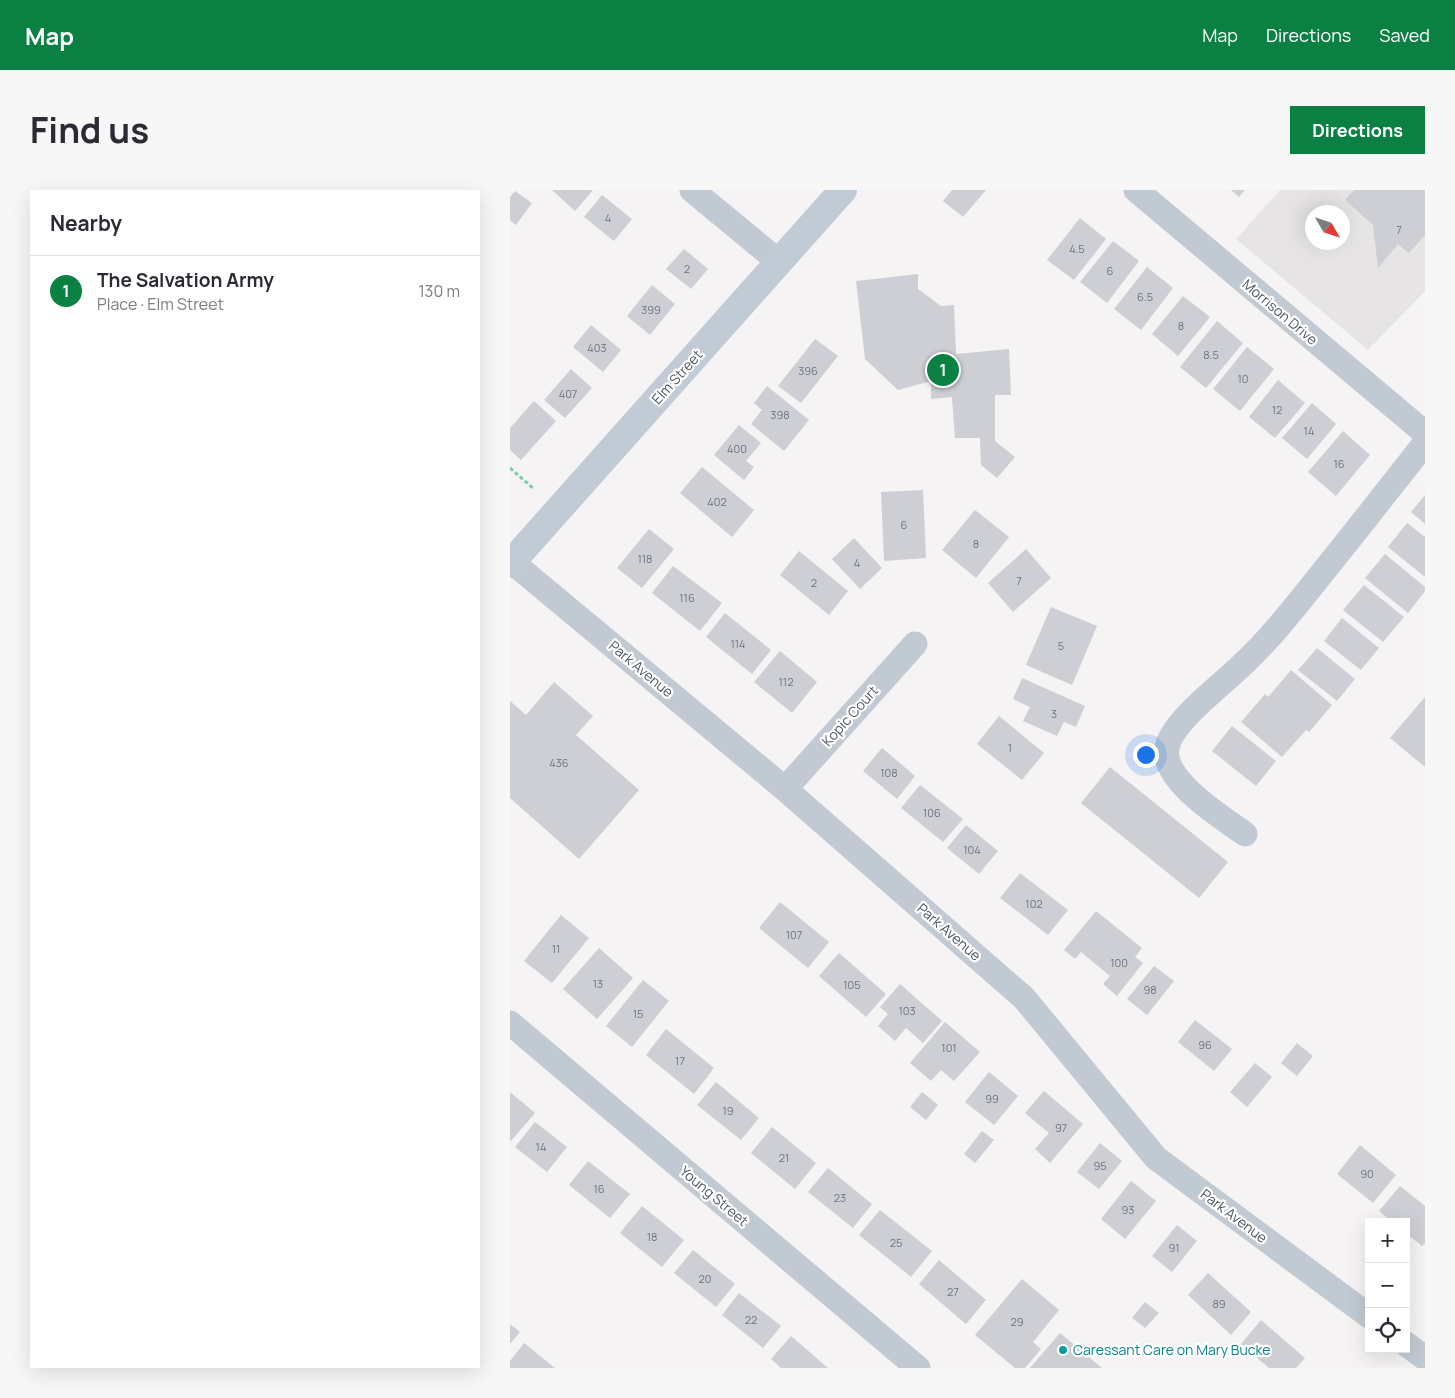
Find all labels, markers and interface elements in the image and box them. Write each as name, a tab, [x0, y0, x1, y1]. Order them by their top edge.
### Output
text: Map	[25, 19, 74, 52]
text: Map	[1202, 23, 1238, 47]
text: Directions	[1266, 23, 1351, 47]
text: Saved	[1379, 23, 1430, 47]
text: Find us	[30, 106, 149, 154]
button: Directions	[1290, 106, 1425, 154]
north arrow	[1305, 205, 1350, 250]
text: Nearby	[50, 209, 122, 237]
house number: 4	[605, 210, 611, 225]
house number: 7	[1396, 222, 1402, 237]
house number: 4.5	[1069, 241, 1085, 256]
house number: 2	[684, 261, 690, 276]
house number: 6	[1107, 263, 1114, 278]
text: The Salvation Army	[97, 267, 274, 293]
street label: Morrison Drive	[1239, 274, 1322, 349]
text: 1	[62, 280, 70, 302]
text: 130 m	[418, 280, 460, 302]
house number: 6.5	[1137, 289, 1153, 304]
text: Place · Elm Street	[97, 293, 224, 315]
house number: 399	[641, 302, 661, 317]
house number: 8	[1178, 318, 1184, 333]
house number: 403	[587, 340, 607, 355]
street label: Elm Street	[647, 345, 706, 408]
house number: 8.5	[1203, 347, 1219, 362]
pin: 1	[927, 351, 959, 389]
house number: 396	[798, 363, 818, 378]
house number: 10	[1237, 371, 1249, 386]
house number: 407	[559, 386, 577, 401]
house number: 12	[1272, 402, 1282, 417]
house number: 398	[770, 407, 790, 422]
house number: 14	[1304, 423, 1314, 438]
house number: 400	[727, 441, 747, 456]
house number: 16	[1333, 456, 1345, 471]
house number: 402	[707, 494, 727, 509]
house number: 6	[901, 517, 908, 532]
house number: 8	[973, 536, 979, 551]
house number: 118	[638, 551, 652, 566]
house number: 4	[854, 555, 860, 570]
house number: 7	[1016, 573, 1022, 588]
house number: 2	[811, 575, 817, 590]
house number: 116	[679, 590, 695, 605]
street label: Park Avenue	[605, 636, 678, 701]
house number: 114	[730, 636, 746, 651]
house number: 5	[1058, 638, 1064, 653]
house number: 112	[779, 674, 793, 689]
street label: Kopic Court	[817, 681, 882, 750]
house number: 3	[1051, 706, 1057, 721]
house number: 1	[1008, 740, 1012, 755]
your location	[1133, 742, 1159, 768]
house number: 436	[549, 755, 569, 770]
house number: 108	[880, 765, 898, 780]
house number: 106	[923, 805, 941, 820]
house number: 104	[963, 842, 981, 857]
house number: 102	[1025, 896, 1043, 911]
street label: Park Avenue	[913, 899, 985, 965]
house number: 107	[786, 927, 802, 942]
house number: 11	[552, 941, 560, 956]
house number: 100	[1110, 955, 1128, 970]
house number: 13	[593, 976, 603, 991]
house number: 105	[843, 977, 861, 992]
house number: 98	[1143, 982, 1157, 997]
house number: 103	[898, 1003, 916, 1018]
house number: 15	[633, 1006, 643, 1021]
house number: 96	[1198, 1037, 1212, 1052]
house number: 101	[941, 1040, 957, 1055]
house number: 17	[675, 1053, 685, 1068]
house number: 99	[985, 1091, 999, 1106]
house number: 19	[722, 1103, 734, 1118]
house number: 97	[1055, 1120, 1067, 1135]
house number: 14	[536, 1139, 546, 1154]
house number: 21	[779, 1150, 789, 1165]
house number: 95	[1093, 1158, 1107, 1173]
street label: Young Street	[676, 1161, 753, 1230]
house number: 90	[1360, 1166, 1374, 1181]
house number: 16	[593, 1181, 605, 1196]
street label: Park Avenue	[1197, 1184, 1271, 1247]
house number: 23	[834, 1190, 846, 1205]
house number: 93	[1122, 1202, 1134, 1217]
map controls	[1365, 1218, 1410, 1353]
button: +	[1365, 1218, 1410, 1263]
house number: 18	[647, 1229, 657, 1244]
house number: 25	[890, 1235, 902, 1250]
house number: 91	[1168, 1240, 1180, 1255]
button: −	[1365, 1263, 1410, 1308]
house number: 20	[699, 1271, 711, 1286]
house number: 27	[947, 1284, 959, 1299]
house number: 89	[1212, 1296, 1226, 1311]
button: locate	[1365, 1308, 1410, 1353]
house number: 22	[745, 1312, 757, 1327]
house number: 29	[1010, 1314, 1024, 1329]
place label: Caressant Care on Mary Bucke	[1073, 1340, 1270, 1359]
marker: Caressant Care on Mary Bucke	[1057, 1344, 1069, 1356]

